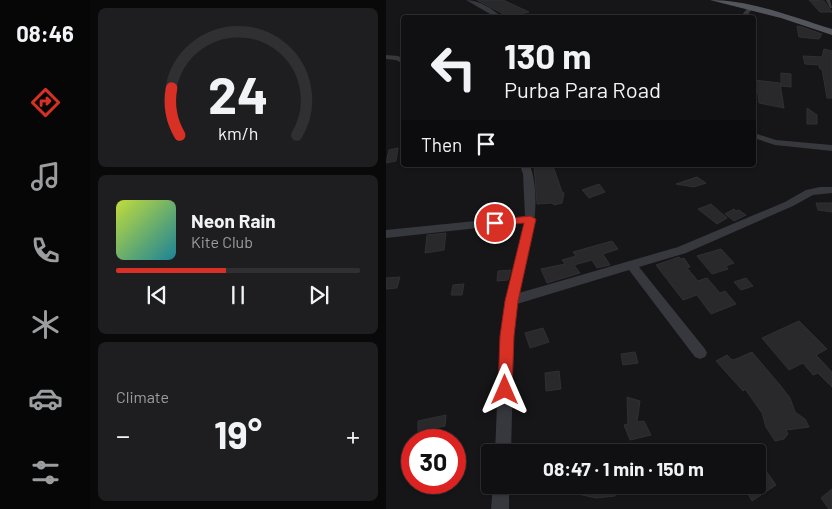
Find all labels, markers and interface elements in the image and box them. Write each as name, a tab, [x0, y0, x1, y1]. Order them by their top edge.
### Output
text: 08:46	[16, 20, 74, 46]
text: 130 m	[504, 34, 591, 76]
icon: left	[421, 35, 486, 100]
text: 24	[208, 62, 268, 124]
text: Purba Para Road	[504, 76, 661, 102]
icon: directions	[28, 85, 63, 120]
text: km/h	[218, 122, 258, 144]
icon: arrive	[472, 130, 500, 158]
text: Then	[421, 133, 462, 156]
icon: music	[28, 159, 63, 194]
pin	[474, 202, 516, 244]
text: Neon Rain	[191, 209, 276, 232]
icon: arrive	[481, 209, 509, 237]
text: Kite Club	[191, 232, 253, 251]
icon: phone	[28, 233, 63, 268]
icon: previous	[143, 281, 171, 309]
icon: pause	[224, 281, 252, 309]
icon: next	[305, 281, 333, 309]
icon: climate	[28, 307, 63, 342]
position arrow	[478, 363, 530, 415]
icon: car	[28, 381, 63, 416]
text: Climate	[116, 387, 169, 406]
text: 19°	[214, 411, 262, 457]
text: −	[116, 418, 130, 452]
text: +	[346, 418, 360, 452]
speed limit sign: 30	[401, 429, 466, 494]
icon: filters	[28, 455, 63, 490]
text: 08:47 · 1 min · 150 m	[543, 457, 704, 480]

